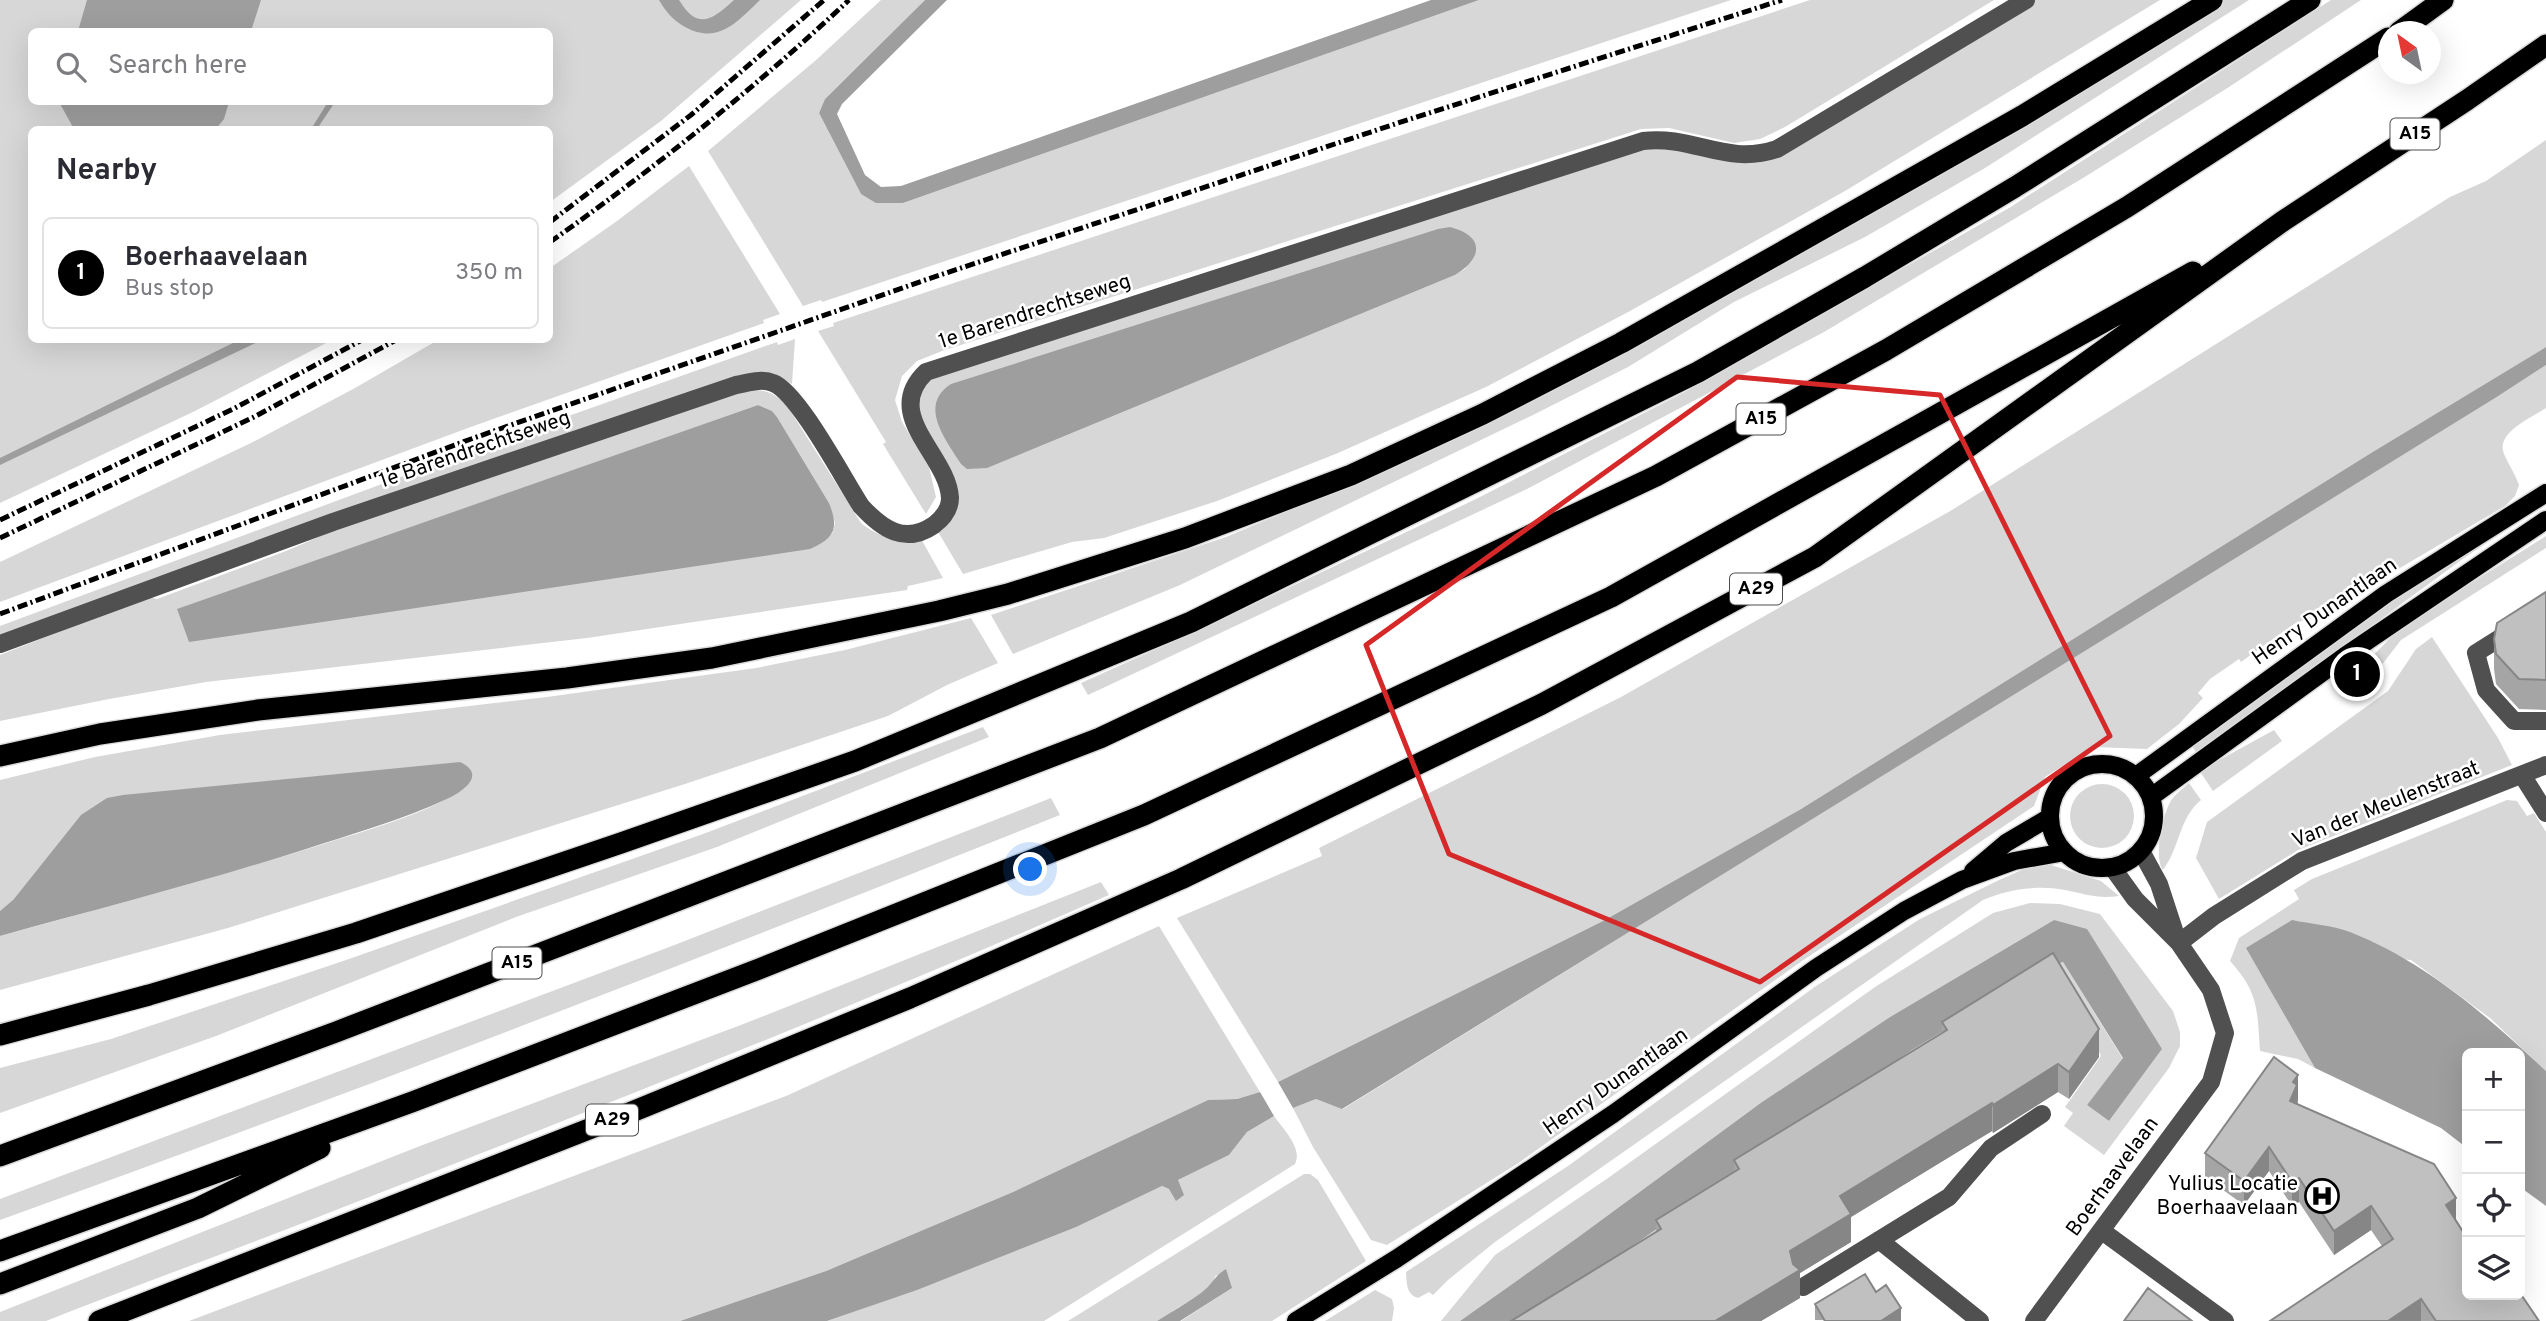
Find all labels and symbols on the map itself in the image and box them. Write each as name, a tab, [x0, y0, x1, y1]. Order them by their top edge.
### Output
north arrow	[2378, 21, 2441, 84]
road number: A15	[2390, 118, 2440, 150]
street label: 1e Barendrechtseweg	[935, 268, 1135, 356]
road number: A15	[1736, 404, 1786, 434]
street label: 1e Barendrechtseweg	[376, 405, 574, 495]
street label: Henry Dunantlaan	[2247, 552, 2403, 672]
road number: A29	[1730, 574, 1782, 604]
pin: 1	[2334, 648, 2380, 700]
street label: Van der Meulenstraat	[2288, 755, 2484, 855]
your location	[1013, 852, 1047, 886]
road number: A15	[492, 948, 542, 979]
street label: Henry Dunantlaan	[1538, 1022, 1694, 1142]
road number: A29	[586, 1104, 638, 1136]
street label: Boerhaavelaan	[2061, 1112, 2165, 1242]
place label: Yulius Locatie Boerhaavelaan	[2157, 1171, 2298, 1222]
hospital icon: Yulius Locatie Boerhaavelaan	[2303, 1177, 2341, 1215]

